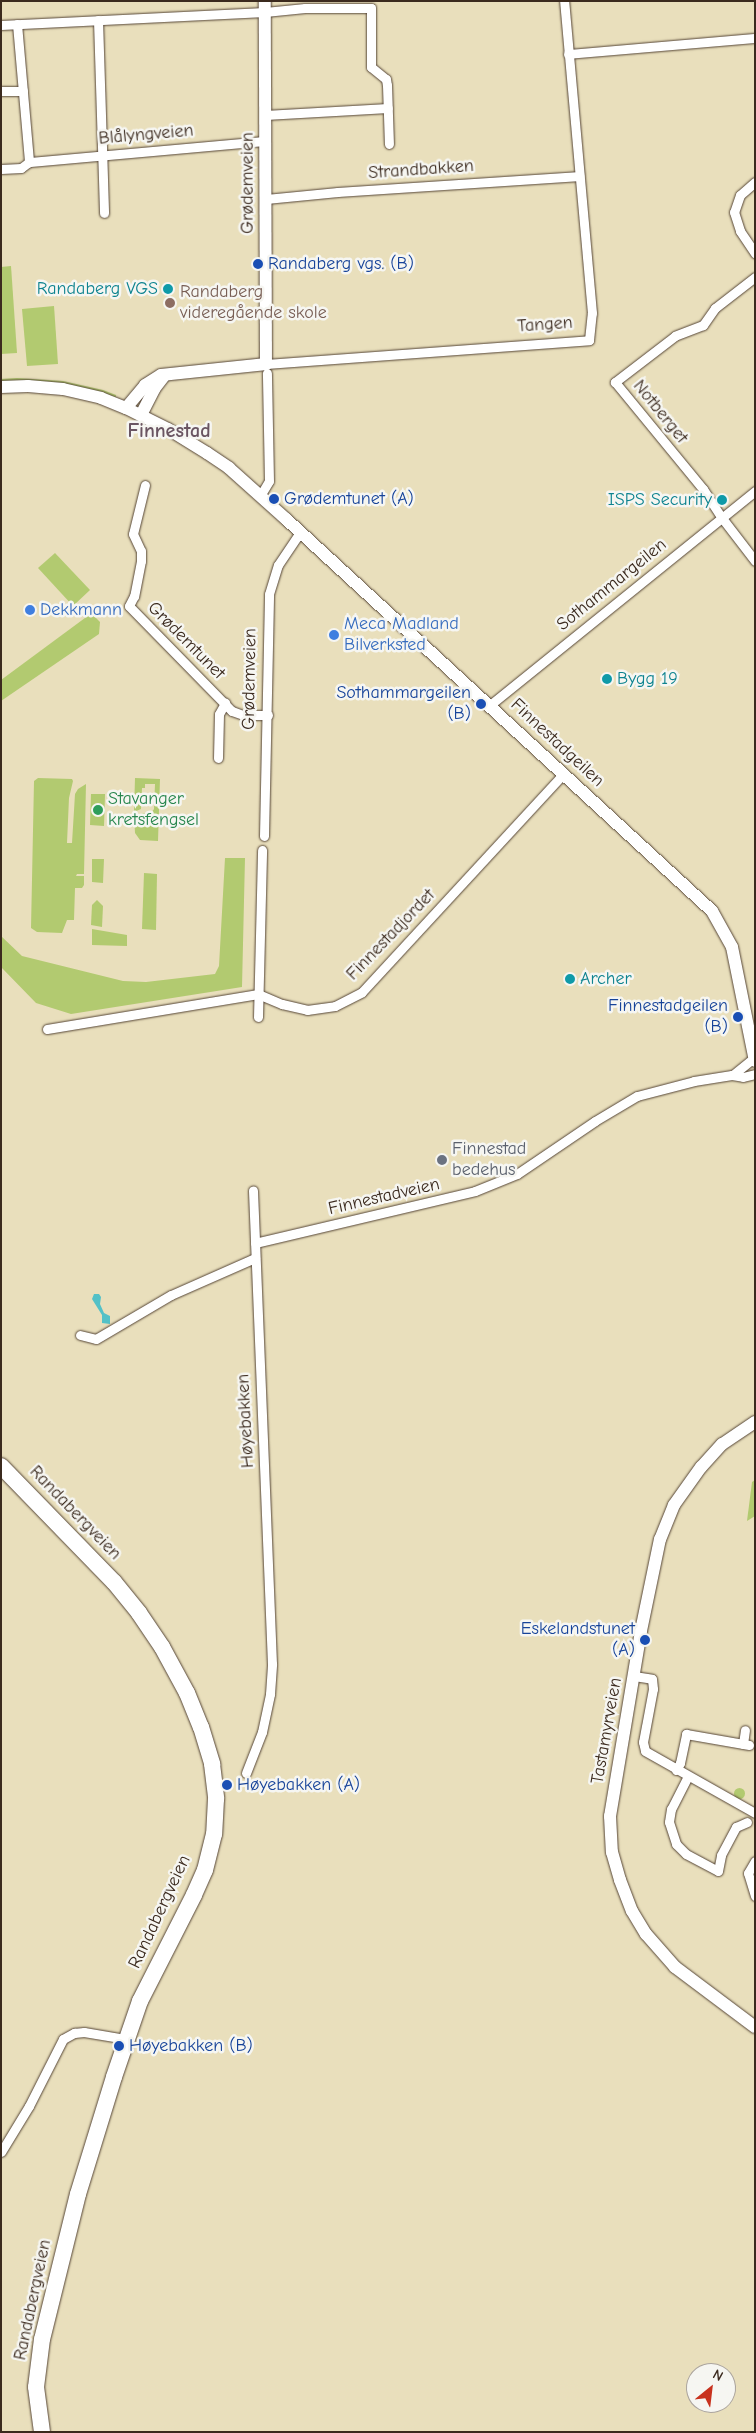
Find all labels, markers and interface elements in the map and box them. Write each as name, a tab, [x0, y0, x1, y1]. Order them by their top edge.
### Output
street label: Blålyngveien	[98, 120, 194, 150]
street label: Grødemveien	[237, 132, 259, 234]
street label: Strandbakken	[368, 156, 474, 184]
place label: Randaberg vgs. (B)	[268, 253, 414, 275]
marker: Randaberg vgs. (B)	[252, 258, 264, 270]
place label: Randaberg VGS	[37, 278, 158, 300]
place label: Randaberg videregående skole	[180, 282, 327, 324]
marker: Randaberg VGS	[162, 283, 174, 295]
marker: Randaberg videregående skole	[164, 297, 176, 309]
street label: Tangen	[517, 312, 573, 338]
street label: Notberget	[628, 376, 692, 448]
district label: Finnestad	[127, 418, 211, 442]
place label: Grødemtunet (A)	[284, 488, 414, 510]
place label: ISPS Security	[608, 489, 712, 511]
marker: Grødemtunet (A)	[268, 493, 280, 505]
marker: ISPS Security	[716, 494, 728, 506]
street label: Sothammargeilen	[553, 534, 671, 636]
street label: Grødemtunet	[143, 598, 229, 684]
place label: Dekkmann	[40, 599, 122, 621]
marker: Dekkmann	[24, 604, 36, 616]
place label: Meca Madland Bilverksted	[344, 614, 459, 656]
street label: Grødemveien	[238, 628, 262, 730]
marker: Meca Madland Bilverksted	[328, 629, 340, 641]
place label: Bygg 19	[617, 668, 678, 690]
marker: Bygg 19	[601, 673, 613, 685]
place label: Sothammargeilen (B)	[336, 683, 471, 726]
street label: Finnestadgeilen	[506, 694, 608, 792]
marker: Sothammargeilen (B)	[475, 698, 487, 710]
place label: Stavanger kretsfengsel	[108, 789, 199, 832]
marker: Stavanger kretsfengsel	[92, 804, 104, 816]
street label: Finnestadjordet	[342, 885, 440, 985]
place label: Archer	[580, 968, 632, 990]
marker: Archer	[564, 973, 576, 985]
place label: Finnestadgeilen (B)	[608, 996, 728, 1038]
marker: Finnestadgeilen (B)	[732, 1011, 744, 1023]
place label: Finnestad bedehus	[452, 1139, 526, 1182]
marker: Finnestad bedehus	[436, 1154, 448, 1166]
street label: Finnestadveien	[326, 1174, 442, 1220]
street label: Høyebakken	[233, 1373, 259, 1469]
street label: Randabergveien	[25, 1461, 125, 1565]
place label: Eskelandstunet (A)	[521, 1619, 635, 1662]
marker: Eskelandstunet (A)	[639, 1634, 651, 1646]
street label: Tastamyrveien	[587, 1676, 627, 1786]
place label: Høyebakken (A)	[237, 1774, 360, 1796]
marker: Høyebakken (A)	[221, 1779, 233, 1791]
street label: Randabergveien	[124, 1852, 196, 1972]
place label: Høyebakken (B)	[129, 2035, 253, 2057]
marker: Høyebakken (B)	[113, 2040, 125, 2052]
street label: Randabergveien	[10, 2238, 56, 2362]
north arrow	[686, 2363, 736, 2413]
text: N	[710, 2366, 726, 2385]

